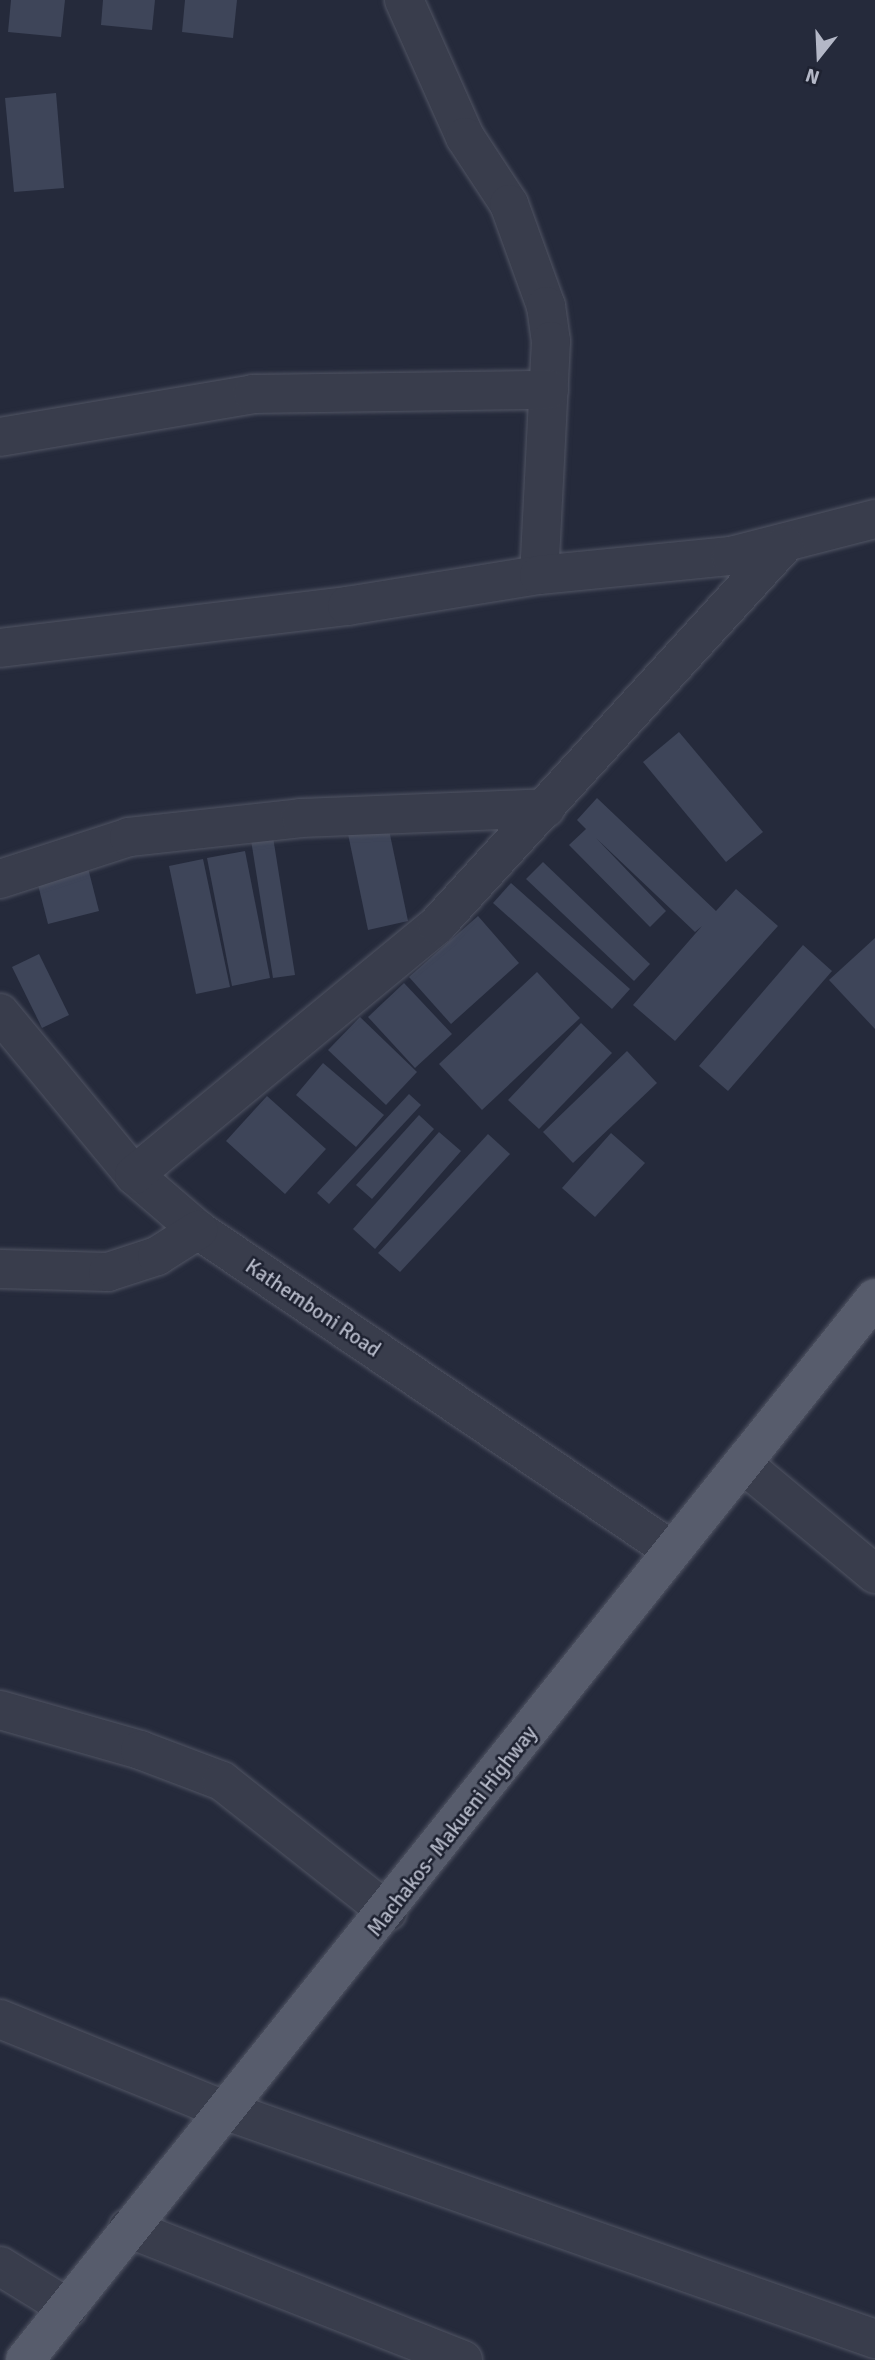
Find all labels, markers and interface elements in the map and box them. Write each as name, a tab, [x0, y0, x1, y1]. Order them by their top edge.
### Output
north arrow	[784, 21, 854, 91]
text: N	[803, 63, 823, 89]
street label: Kathemboni Road	[241, 1253, 385, 1363]
street label: Machakos- Makueni Highway	[362, 1721, 542, 1941]

